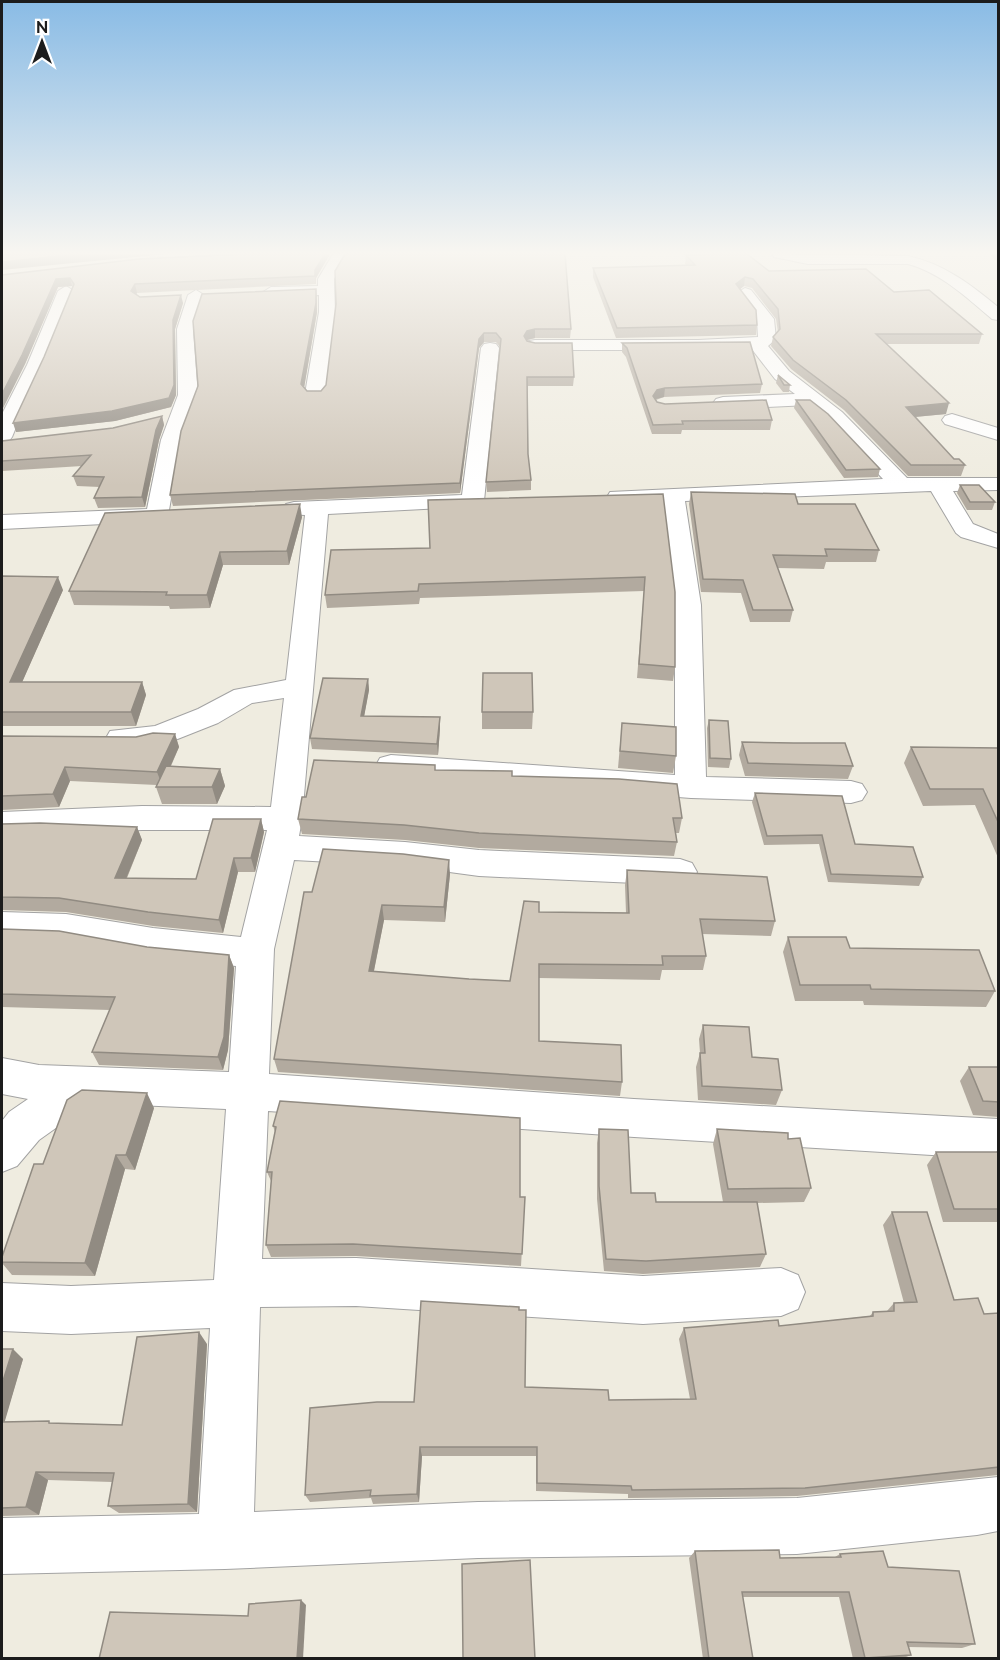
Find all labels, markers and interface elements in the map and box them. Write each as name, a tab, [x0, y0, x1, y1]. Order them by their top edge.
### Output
north arrow	[12, 12, 72, 72]
text: N	[36, 18, 48, 37]

